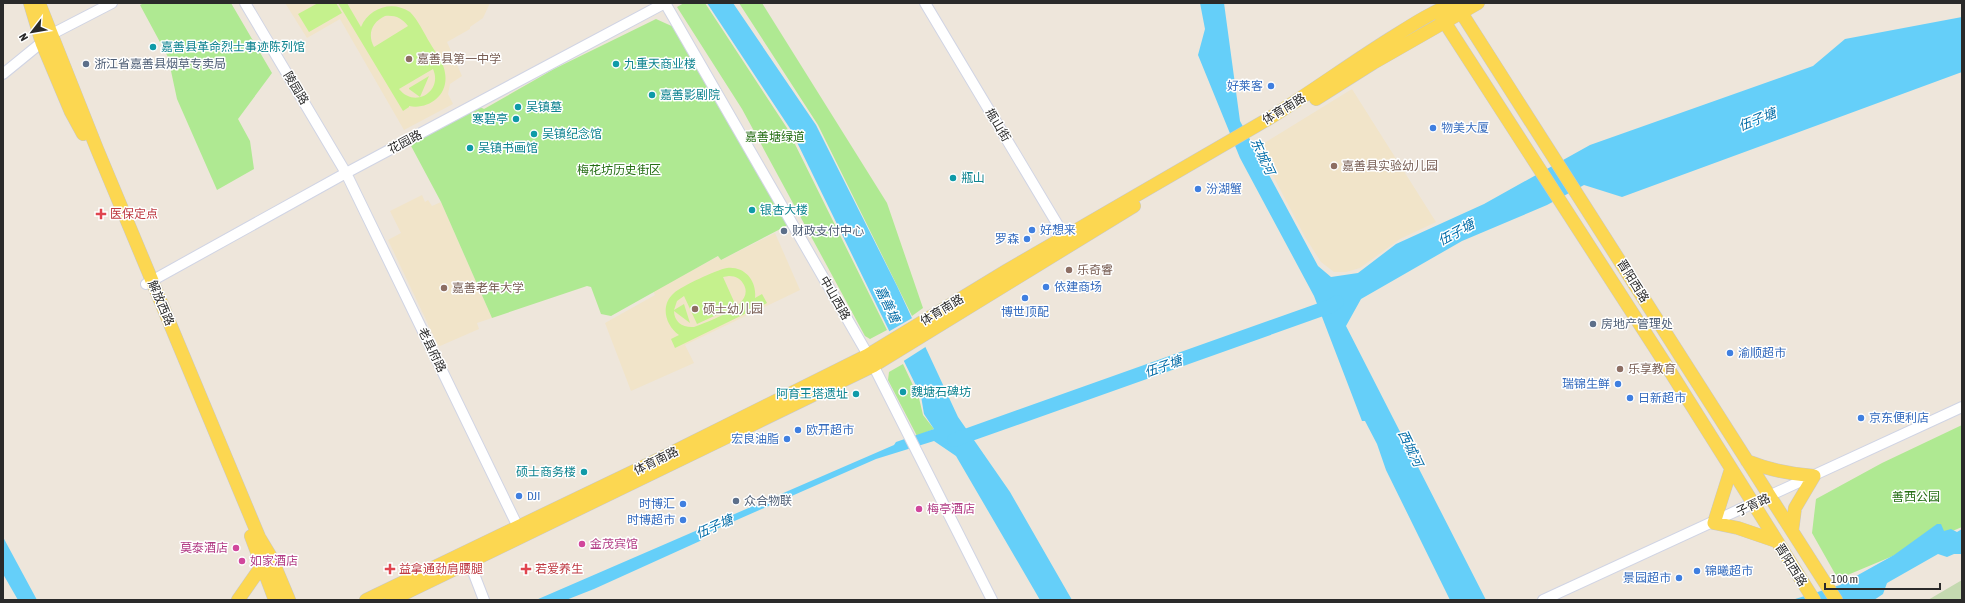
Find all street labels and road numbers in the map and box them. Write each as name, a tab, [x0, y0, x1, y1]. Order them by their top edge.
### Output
street label: 陵园路	[281, 69, 311, 107]
street label: 体育南路	[1260, 91, 1308, 127]
street label: 甁山街	[983, 106, 1013, 144]
street label: 花园路	[386, 127, 424, 157]
street label: 晋阳西路	[1614, 257, 1652, 305]
street label: 中山西路	[817, 274, 853, 322]
street label: 解放西路	[145, 278, 177, 328]
street label: 体育南路	[918, 292, 966, 328]
street label: 老县府路	[415, 325, 449, 375]
street label: 体育南路	[631, 444, 681, 478]
street label: 子胥路	[1734, 491, 1772, 519]
street label: 晋阳西路	[1772, 541, 1810, 589]

